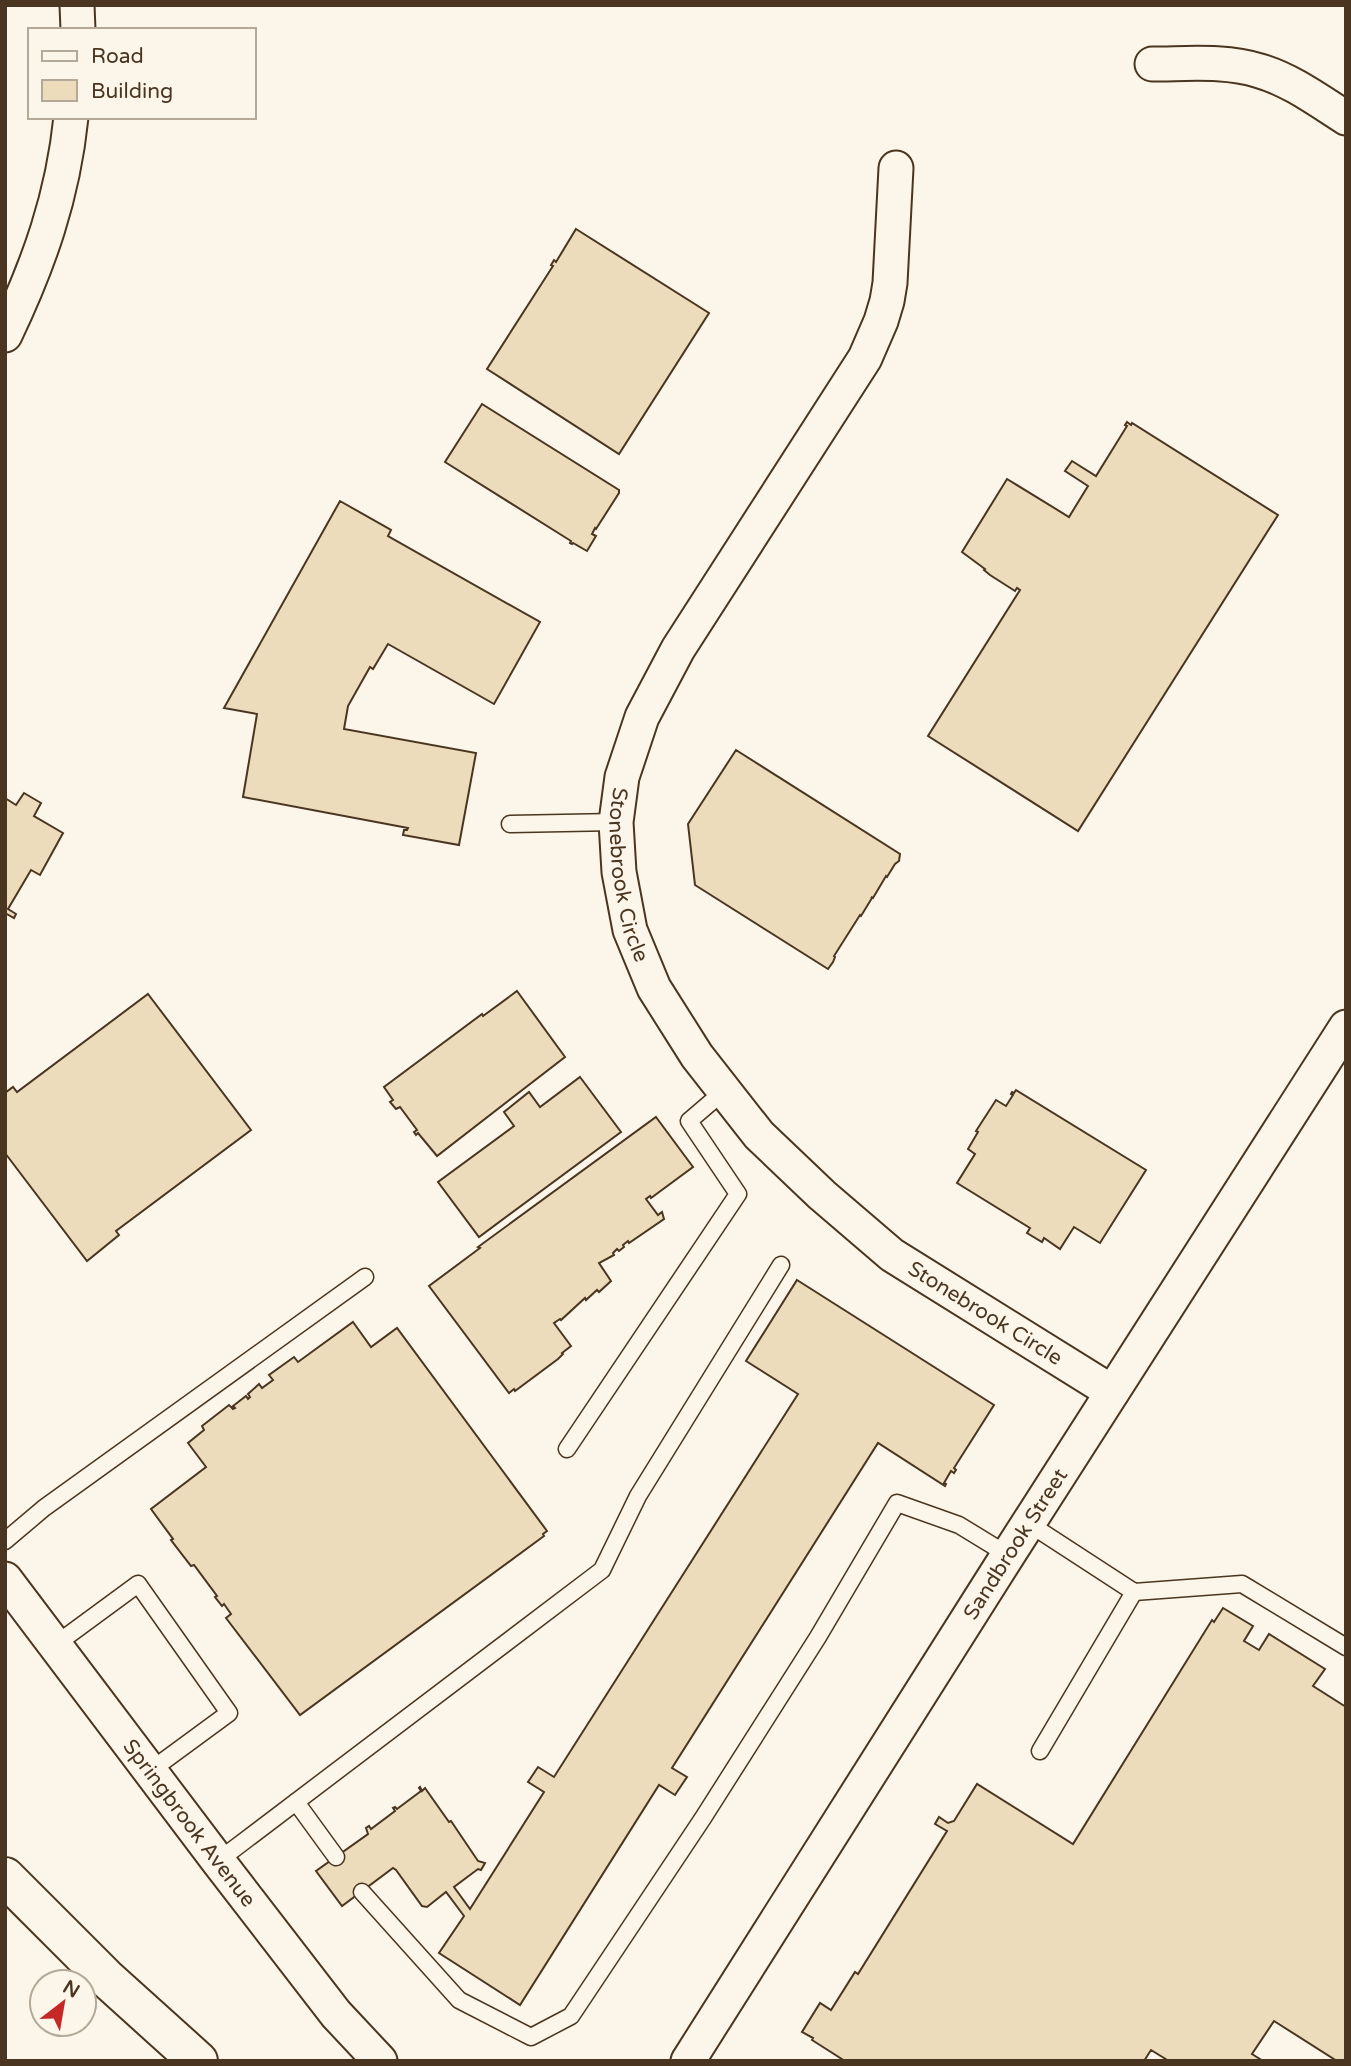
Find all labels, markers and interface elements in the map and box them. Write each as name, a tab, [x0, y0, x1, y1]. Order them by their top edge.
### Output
legend	[28, 28, 256, 119]
text: Road	[91, 44, 144, 69]
text: Building	[91, 79, 173, 104]
street label: Stonebrook Circle	[603, 786, 654, 966]
street label: Stonebrook Circle	[904, 1256, 1067, 1371]
street label: Sandbrook Street	[958, 1464, 1073, 1624]
street label: Springbrook Avenue	[118, 1734, 261, 1912]
north arrow	[28, 1968, 98, 2038]
text: N	[59, 1976, 83, 2003]

